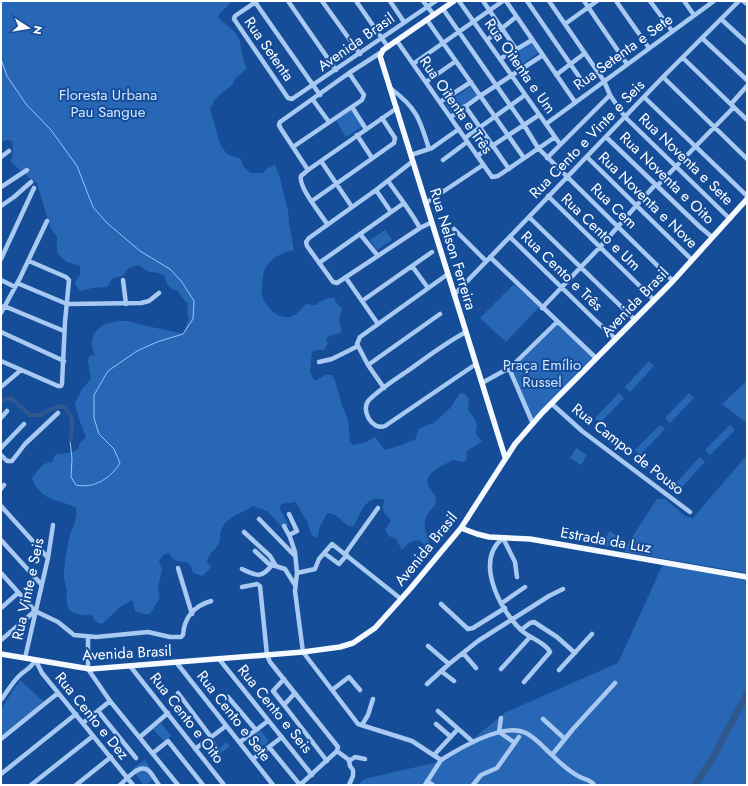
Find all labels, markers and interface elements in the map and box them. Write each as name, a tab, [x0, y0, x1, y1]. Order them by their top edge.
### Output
street label: Avenida Brasil	[313, 7, 399, 77]
north arrow	[8, 8, 48, 48]
street label: Rua Setenta e Sete	[569, 8, 677, 96]
street label: Rua Setenta	[239, 12, 299, 86]
street label: Rua Oitenta e Um	[479, 14, 561, 118]
text: N	[29, 24, 47, 36]
street label: Rua Oitenta e Três	[414, 52, 498, 158]
street label: Rua Cento e Vinte e Seis	[524, 75, 650, 203]
park label: Floresta Urbana Pau Sangue	[59, 84, 157, 123]
street label: Rua Noventa e Sete	[634, 108, 739, 210]
street label: Rua Noventa e Oito	[615, 127, 719, 229]
street label: Rua Noventa e Nove	[593, 147, 703, 254]
street label: Rua Cem	[586, 178, 642, 234]
street label: Rua Nelson Ferreira	[424, 185, 482, 313]
street label: Rua Cento e Um	[556, 188, 646, 276]
street label: Rua Cento e Três	[516, 226, 608, 316]
street label: Avenida Brasil	[596, 262, 674, 342]
park label: Praça Emílio Russel	[503, 354, 581, 393]
street label: Rua Campo de Pouso	[567, 398, 689, 500]
street label: Avenida Brasil	[389, 507, 463, 591]
street label: Estrada da Luz	[559, 521, 653, 559]
street label: Rua Vinte e Seis	[6, 536, 50, 642]
street label: Avenida Brasil	[82, 640, 172, 666]
street label: Rua Cento e Seis	[232, 660, 318, 758]
street label: Rua Cento e Sete	[192, 666, 277, 766]
street label: Rua Cento e Dez	[50, 668, 134, 765]
street label: Rua Cento e Oito	[144, 668, 230, 768]

